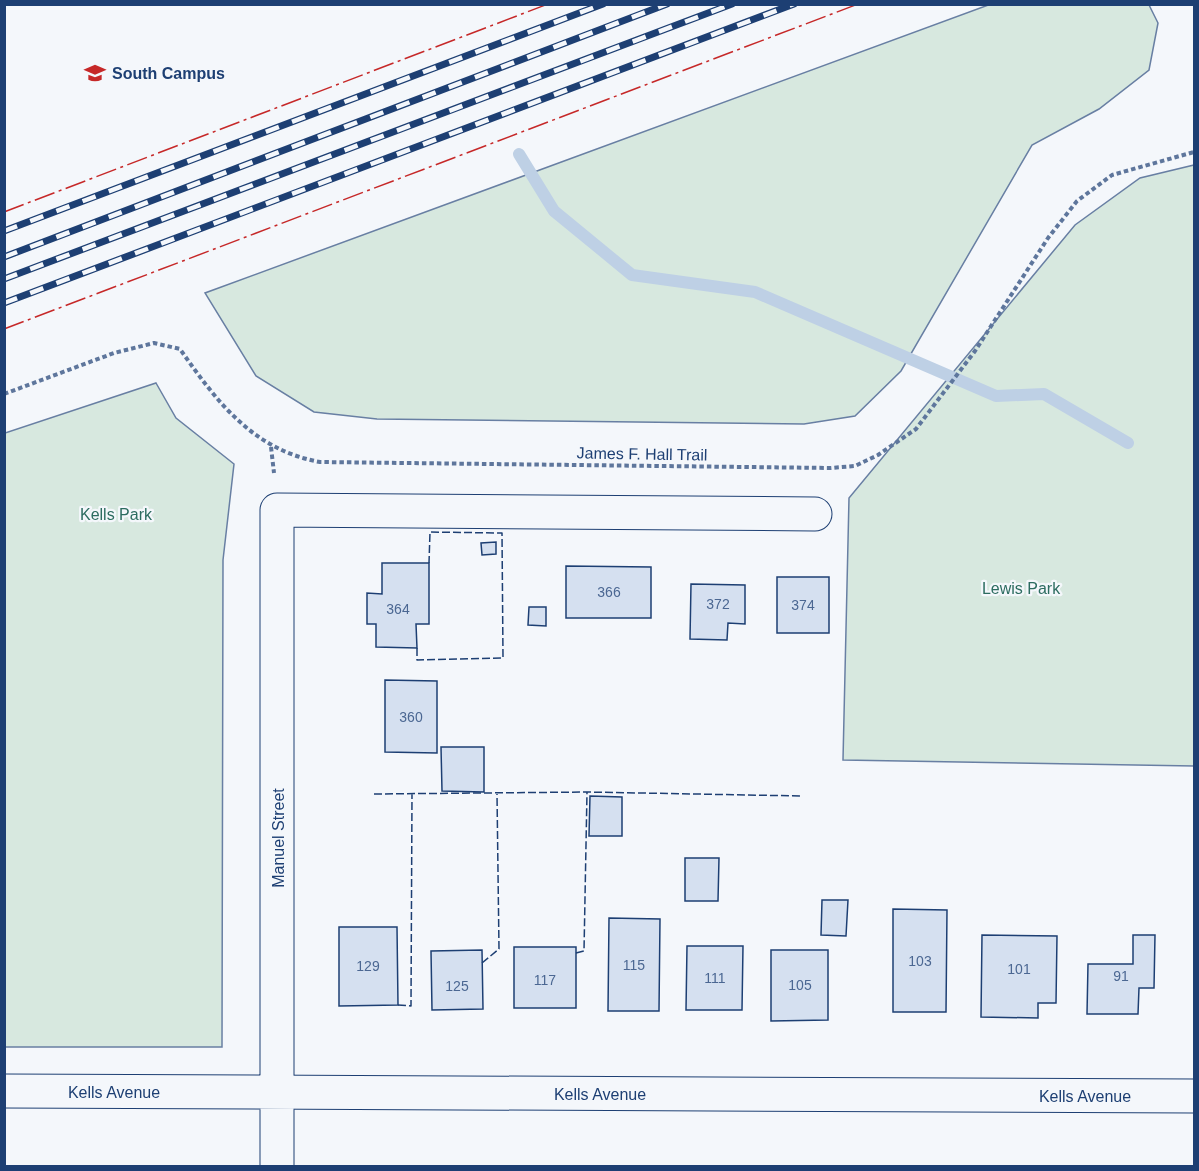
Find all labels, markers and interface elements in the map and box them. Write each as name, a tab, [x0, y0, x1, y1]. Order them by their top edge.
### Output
school or university icon: South Campus	[83, 61, 107, 85]
place label: South Campus	[112, 65, 225, 82]
street label: James F. Hall Trail	[577, 444, 707, 464]
park label: Kells Park	[80, 506, 153, 523]
park label: Lewis Park	[982, 580, 1061, 597]
house number: 366	[597, 584, 621, 600]
house number: 372	[706, 596, 730, 612]
house number: 374	[791, 597, 815, 613]
house number: 364	[386, 601, 410, 617]
house number: 360	[399, 709, 423, 725]
street label: Manuel Street	[270, 788, 287, 888]
house number: 103	[908, 953, 932, 969]
house number: 115	[623, 957, 645, 973]
house number: 129	[356, 958, 380, 974]
house number: 101	[1007, 961, 1031, 977]
house number: 91	[1113, 968, 1129, 984]
house number: 111	[704, 970, 726, 986]
house number: 117	[534, 972, 556, 988]
house number: 105	[788, 977, 812, 993]
house number: 125	[445, 978, 469, 994]
street label: Kells Avenue	[68, 1084, 160, 1101]
street label: Kells Avenue	[554, 1086, 646, 1103]
street label: Kells Avenue	[1039, 1088, 1131, 1105]

